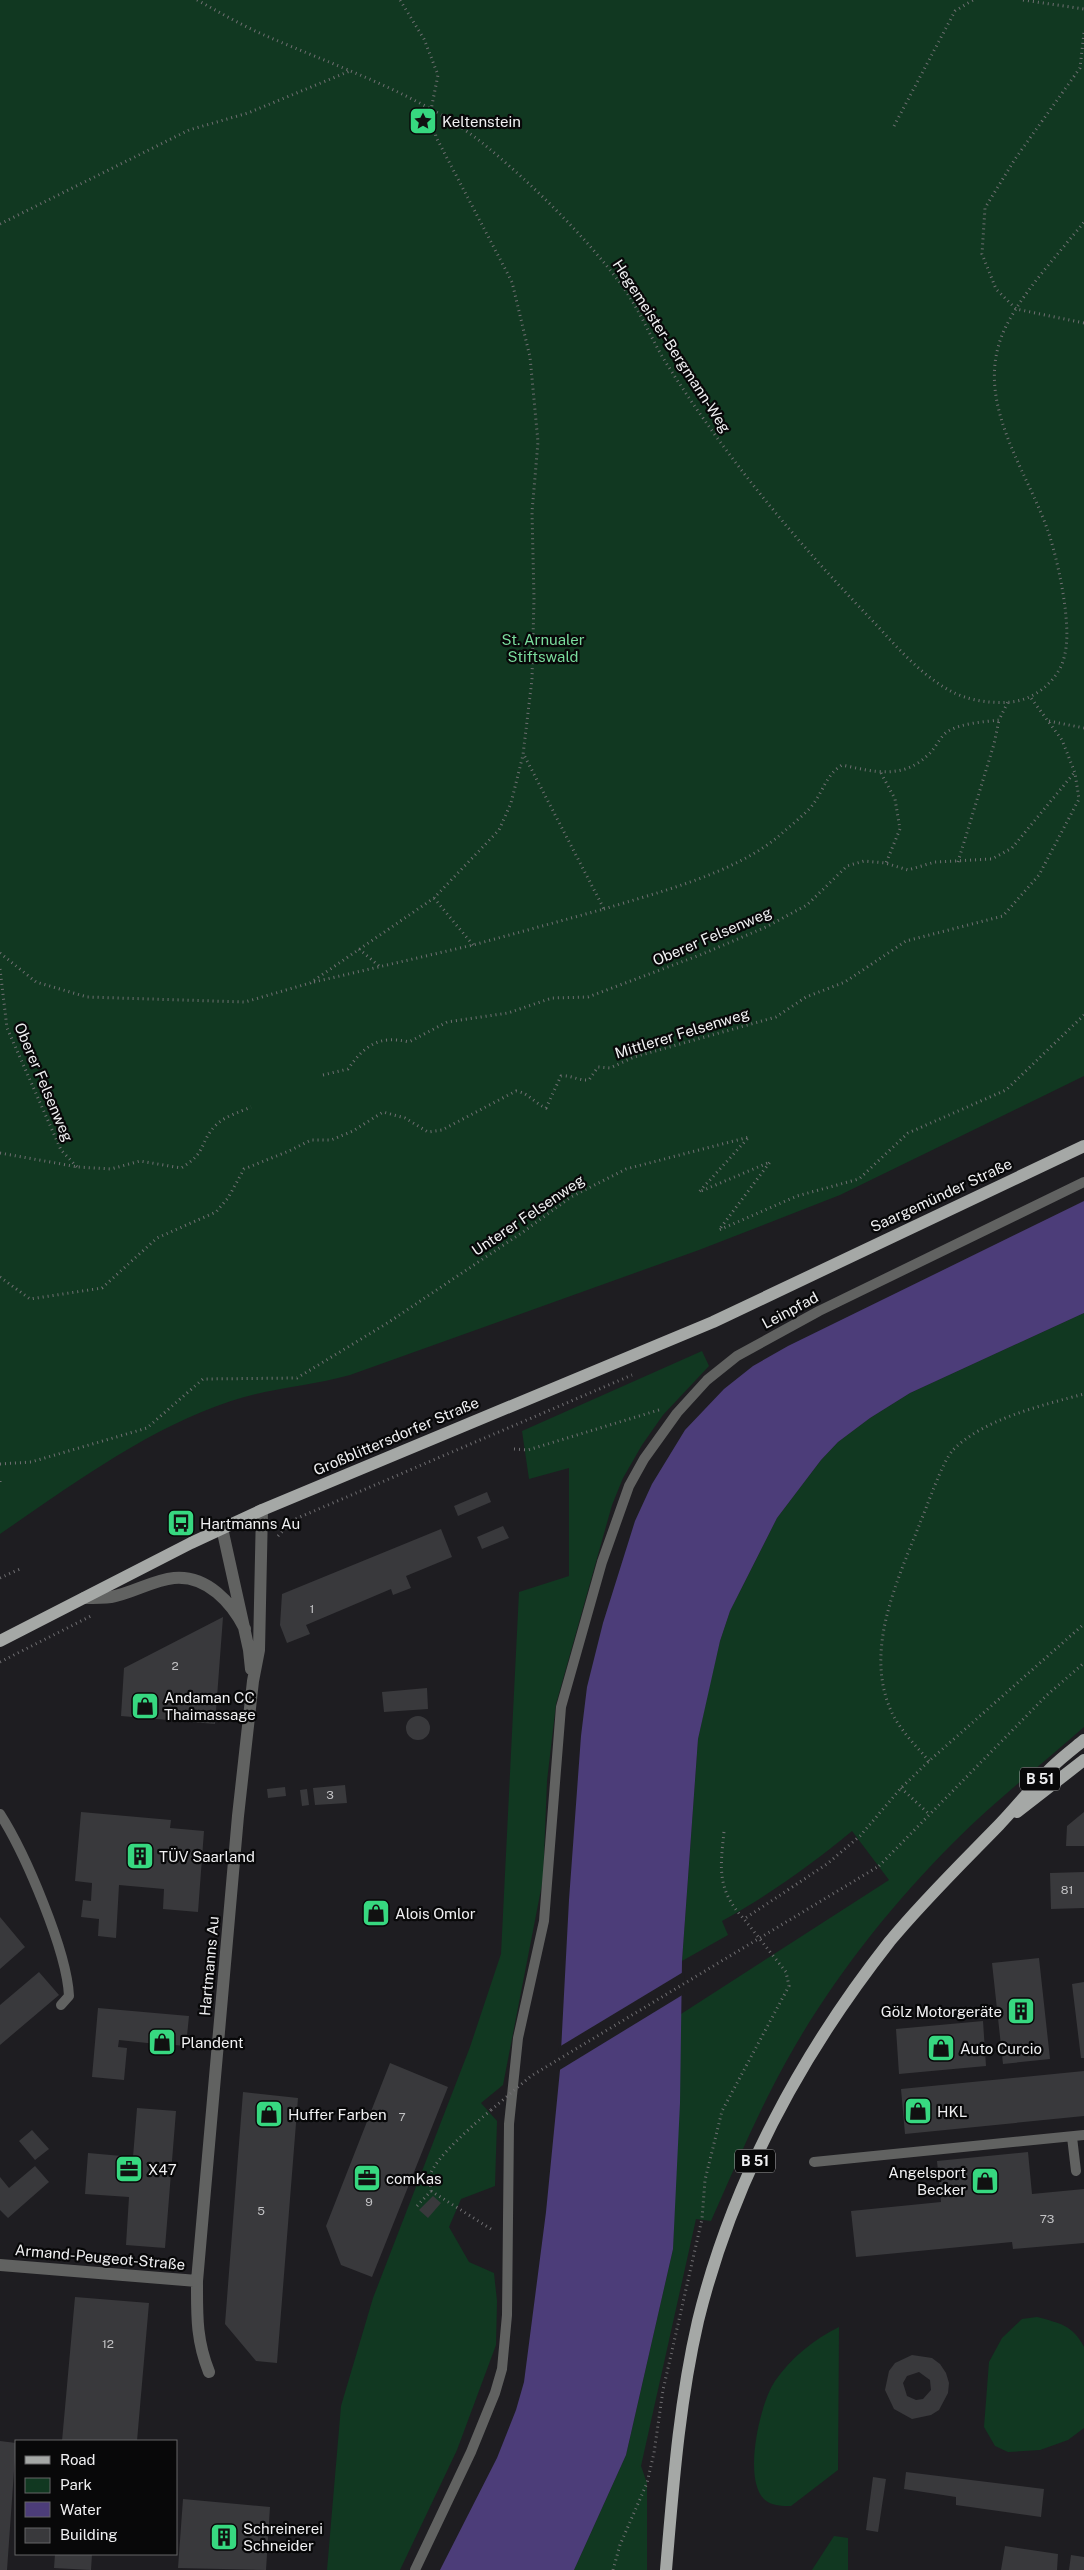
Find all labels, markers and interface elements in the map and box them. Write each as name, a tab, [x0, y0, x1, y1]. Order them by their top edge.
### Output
place icon: Keltenstein	[408, 106, 438, 136]
place label: Keltenstein	[442, 113, 521, 130]
street label: Hegemeister-Bergmann-Weg	[610, 256, 734, 436]
park label: St. Arnualer Stiftswald	[501, 631, 585, 665]
street label: Oberer Felsenweg	[650, 903, 774, 969]
street label: Mittlerer Felsenweg	[613, 1004, 751, 1062]
street label: Oberer Felsenweg	[11, 1020, 77, 1144]
street label: Saargemünder Straße	[868, 1155, 1014, 1235]
street label: Unterer Felsenweg	[469, 1171, 587, 1259]
street label: Leinpfad	[759, 1288, 821, 1332]
street label: Großblittersdorfer Straße	[311, 1393, 481, 1479]
bus stop icon: Hartmanns Au	[166, 1508, 196, 1538]
place label: Hartmanns Au	[200, 1515, 300, 1532]
house number: 1	[310, 1602, 314, 1616]
house number: 2	[171, 1659, 179, 1673]
place label: Andaman CC Thaimassage	[164, 1689, 256, 1723]
shop icon: Andaman CC Thaimassage	[130, 1691, 160, 1721]
road number: B 51	[1020, 1768, 1060, 1790]
house number: 3	[326, 1788, 334, 1802]
building icon: TÜV Saarland	[125, 1841, 155, 1871]
place label: TÜV Saarland	[159, 1847, 255, 1865]
house number: 81	[1061, 1883, 1073, 1897]
shop icon: Alois Omlor	[361, 1898, 391, 1928]
place label: Alois Omlor	[395, 1905, 476, 1922]
street label: Hartmanns Au	[196, 1915, 222, 2017]
building icon: Gölz Motorgeräte	[1006, 1996, 1036, 2026]
place label: Gölz Motorgeräte	[881, 2003, 1002, 2020]
shop icon: Plandent	[147, 2027, 177, 2057]
shop icon: Auto Curcio	[926, 2033, 956, 2063]
place label: Plandent	[181, 2034, 244, 2051]
place label: Auto Curcio	[960, 2040, 1042, 2057]
shop icon: HKL	[903, 2096, 933, 2126]
shop icon: Huffer Farben	[254, 2099, 284, 2129]
place label: HKL	[937, 2103, 967, 2120]
place label: Huffer Farben	[288, 2106, 387, 2123]
house number: 7	[398, 2110, 406, 2124]
road number: B 51	[735, 2150, 775, 2172]
office icon: X47	[114, 2154, 144, 2184]
place label: X47	[148, 2161, 177, 2178]
office icon: comKas	[352, 2163, 382, 2193]
place label: Angelsport Becker	[888, 2164, 966, 2198]
shop icon: Angelsport Becker	[970, 2166, 1000, 2196]
place label: comKas	[386, 2170, 441, 2187]
house number: 9	[365, 2195, 373, 2209]
house number: 5	[257, 2204, 265, 2218]
house number: 73	[1040, 2212, 1054, 2226]
street label: Armand-Peugeot-Straße	[14, 2241, 186, 2273]
house number: 12	[102, 2337, 114, 2351]
legend	[15, 2440, 178, 2555]
text: Road	[60, 2451, 96, 2468]
text: Park	[60, 2476, 92, 2493]
text: Water	[60, 2501, 102, 2518]
place label: Schreinerei Schneider	[243, 2520, 323, 2554]
building icon: Schreinerei Schneider	[209, 2522, 239, 2552]
text: Building	[60, 2526, 118, 2543]

